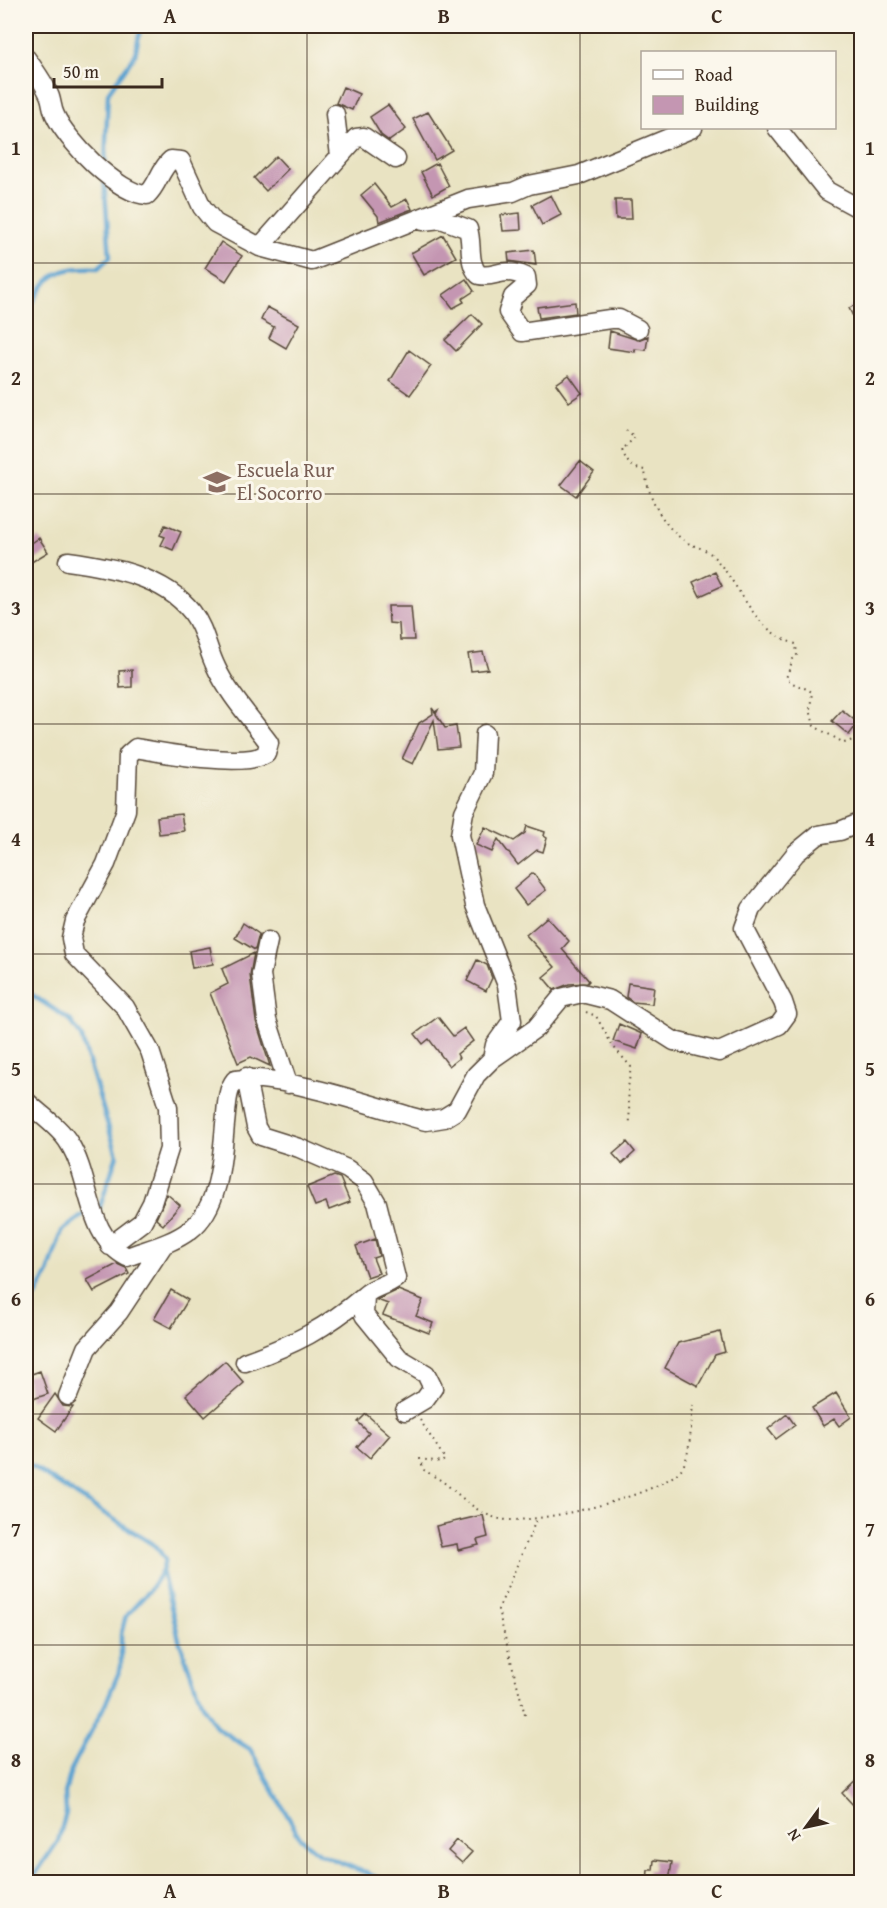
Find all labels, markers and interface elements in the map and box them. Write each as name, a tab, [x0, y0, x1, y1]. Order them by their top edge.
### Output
text: A	[164, 1, 177, 30]
text: B	[438, 1, 450, 30]
text: C	[711, 1, 723, 30]
scale bar	[54, 51, 162, 89]
legend	[641, 51, 836, 129]
text: 50 m	[63, 58, 99, 85]
text: Road	[695, 61, 733, 88]
text: Building	[695, 91, 759, 118]
text: 1	[11, 133, 21, 162]
text: 1	[865, 133, 875, 162]
text: 2	[11, 363, 21, 392]
text: 2	[865, 363, 875, 392]
place label: Escuela Rur El Socorro	[237, 455, 334, 507]
school or university icon: Escuela Rur El Socorro	[202, 467, 232, 497]
text: 3	[11, 593, 21, 622]
text: 3	[865, 593, 875, 622]
text: 4	[11, 824, 21, 853]
text: 4	[865, 824, 875, 853]
text: 5	[11, 1054, 21, 1083]
text: 5	[865, 1054, 875, 1083]
text: 6	[11, 1284, 21, 1313]
text: 6	[865, 1284, 875, 1313]
text: 7	[11, 1514, 21, 1543]
text: 7	[865, 1514, 875, 1543]
text: 8	[11, 1745, 21, 1774]
text: 8	[865, 1745, 875, 1774]
north arrow	[776, 1797, 836, 1857]
text: N	[780, 1824, 806, 1846]
text: A	[164, 1876, 177, 1905]
text: B	[438, 1876, 450, 1905]
text: C	[711, 1876, 723, 1905]

